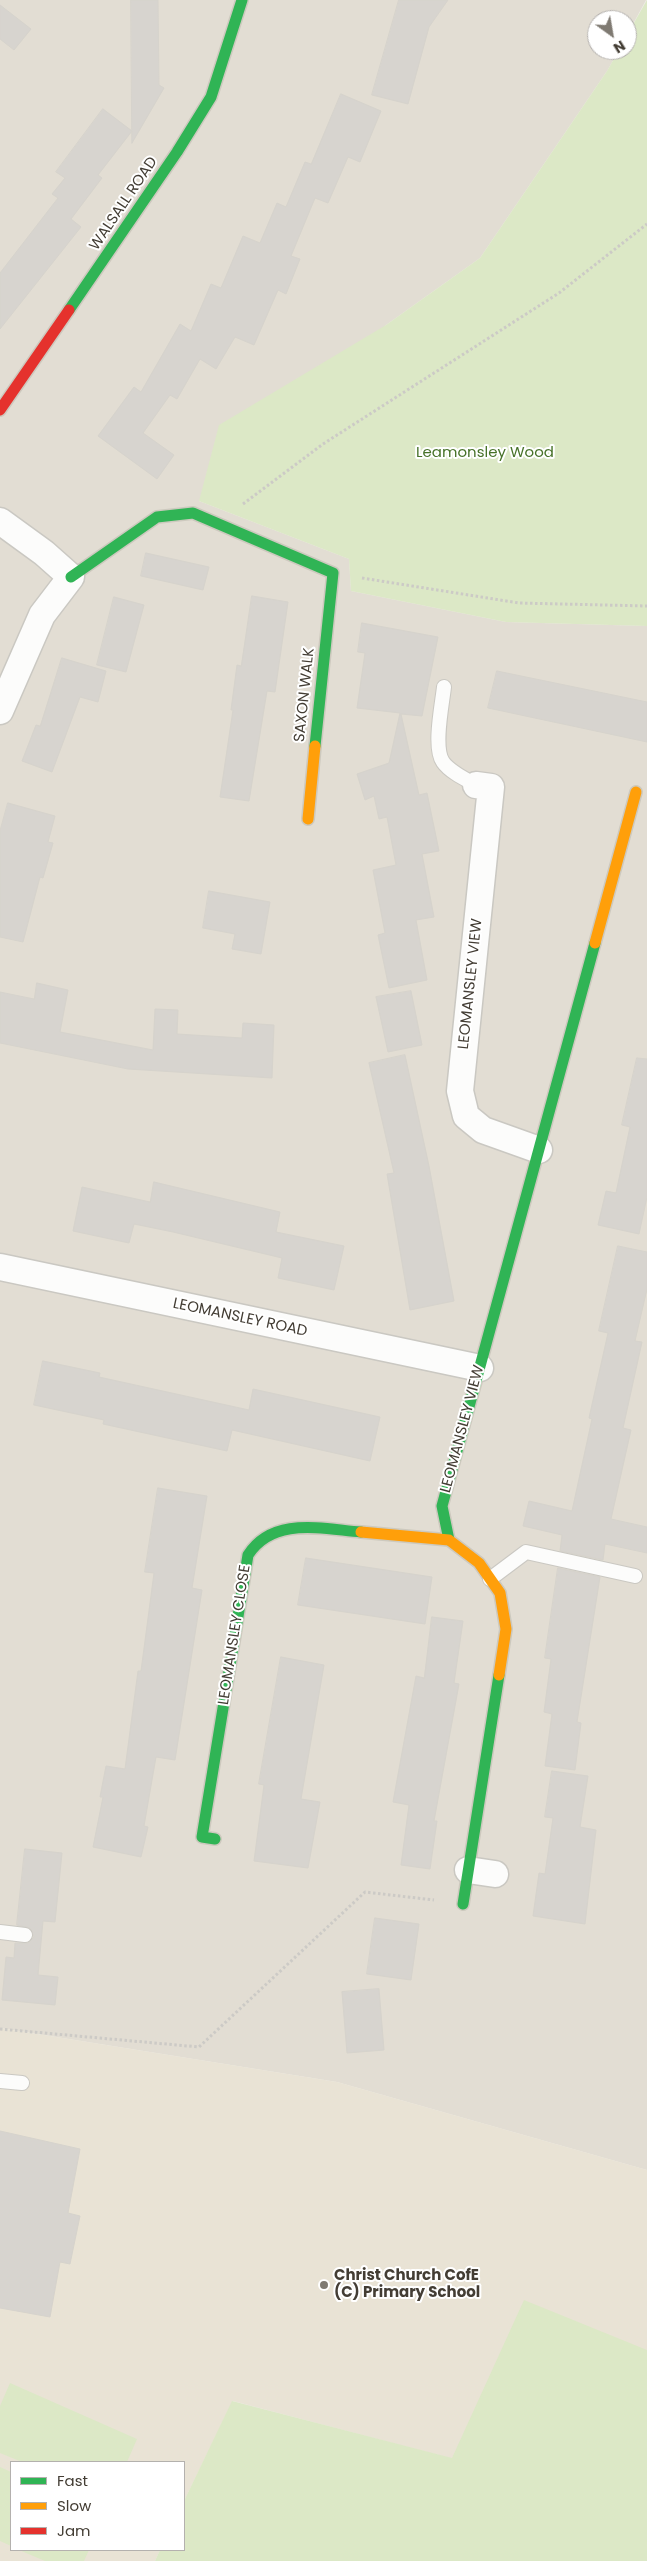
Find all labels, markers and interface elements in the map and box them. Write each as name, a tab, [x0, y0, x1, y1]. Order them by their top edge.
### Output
north arrow	[587, 10, 637, 60]
text: N	[610, 36, 629, 58]
street label: WALSALL ROAD	[86, 154, 162, 254]
park label: Leamonsley Wood	[416, 444, 554, 462]
street label: SAXON WALK	[291, 647, 319, 743]
street label: LEOMANSLEY VIEW	[455, 918, 487, 1050]
street label: LEOMANSLEY ROAD	[171, 1295, 309, 1341]
street label: LEOMANSLEY VIEW	[437, 1363, 489, 1495]
street label: LEOMANSLEY CLOSE	[215, 1564, 255, 1706]
place label: Christ Church CofE (C) Primary School	[334, 2267, 480, 2302]
marker: Christ Church CofE (C) Primary School	[318, 2279, 330, 2291]
legend	[10, 2461, 185, 2551]
text: Fast	[57, 2470, 88, 2491]
text: Slow	[57, 2495, 91, 2516]
text: Jam	[57, 2520, 91, 2541]

